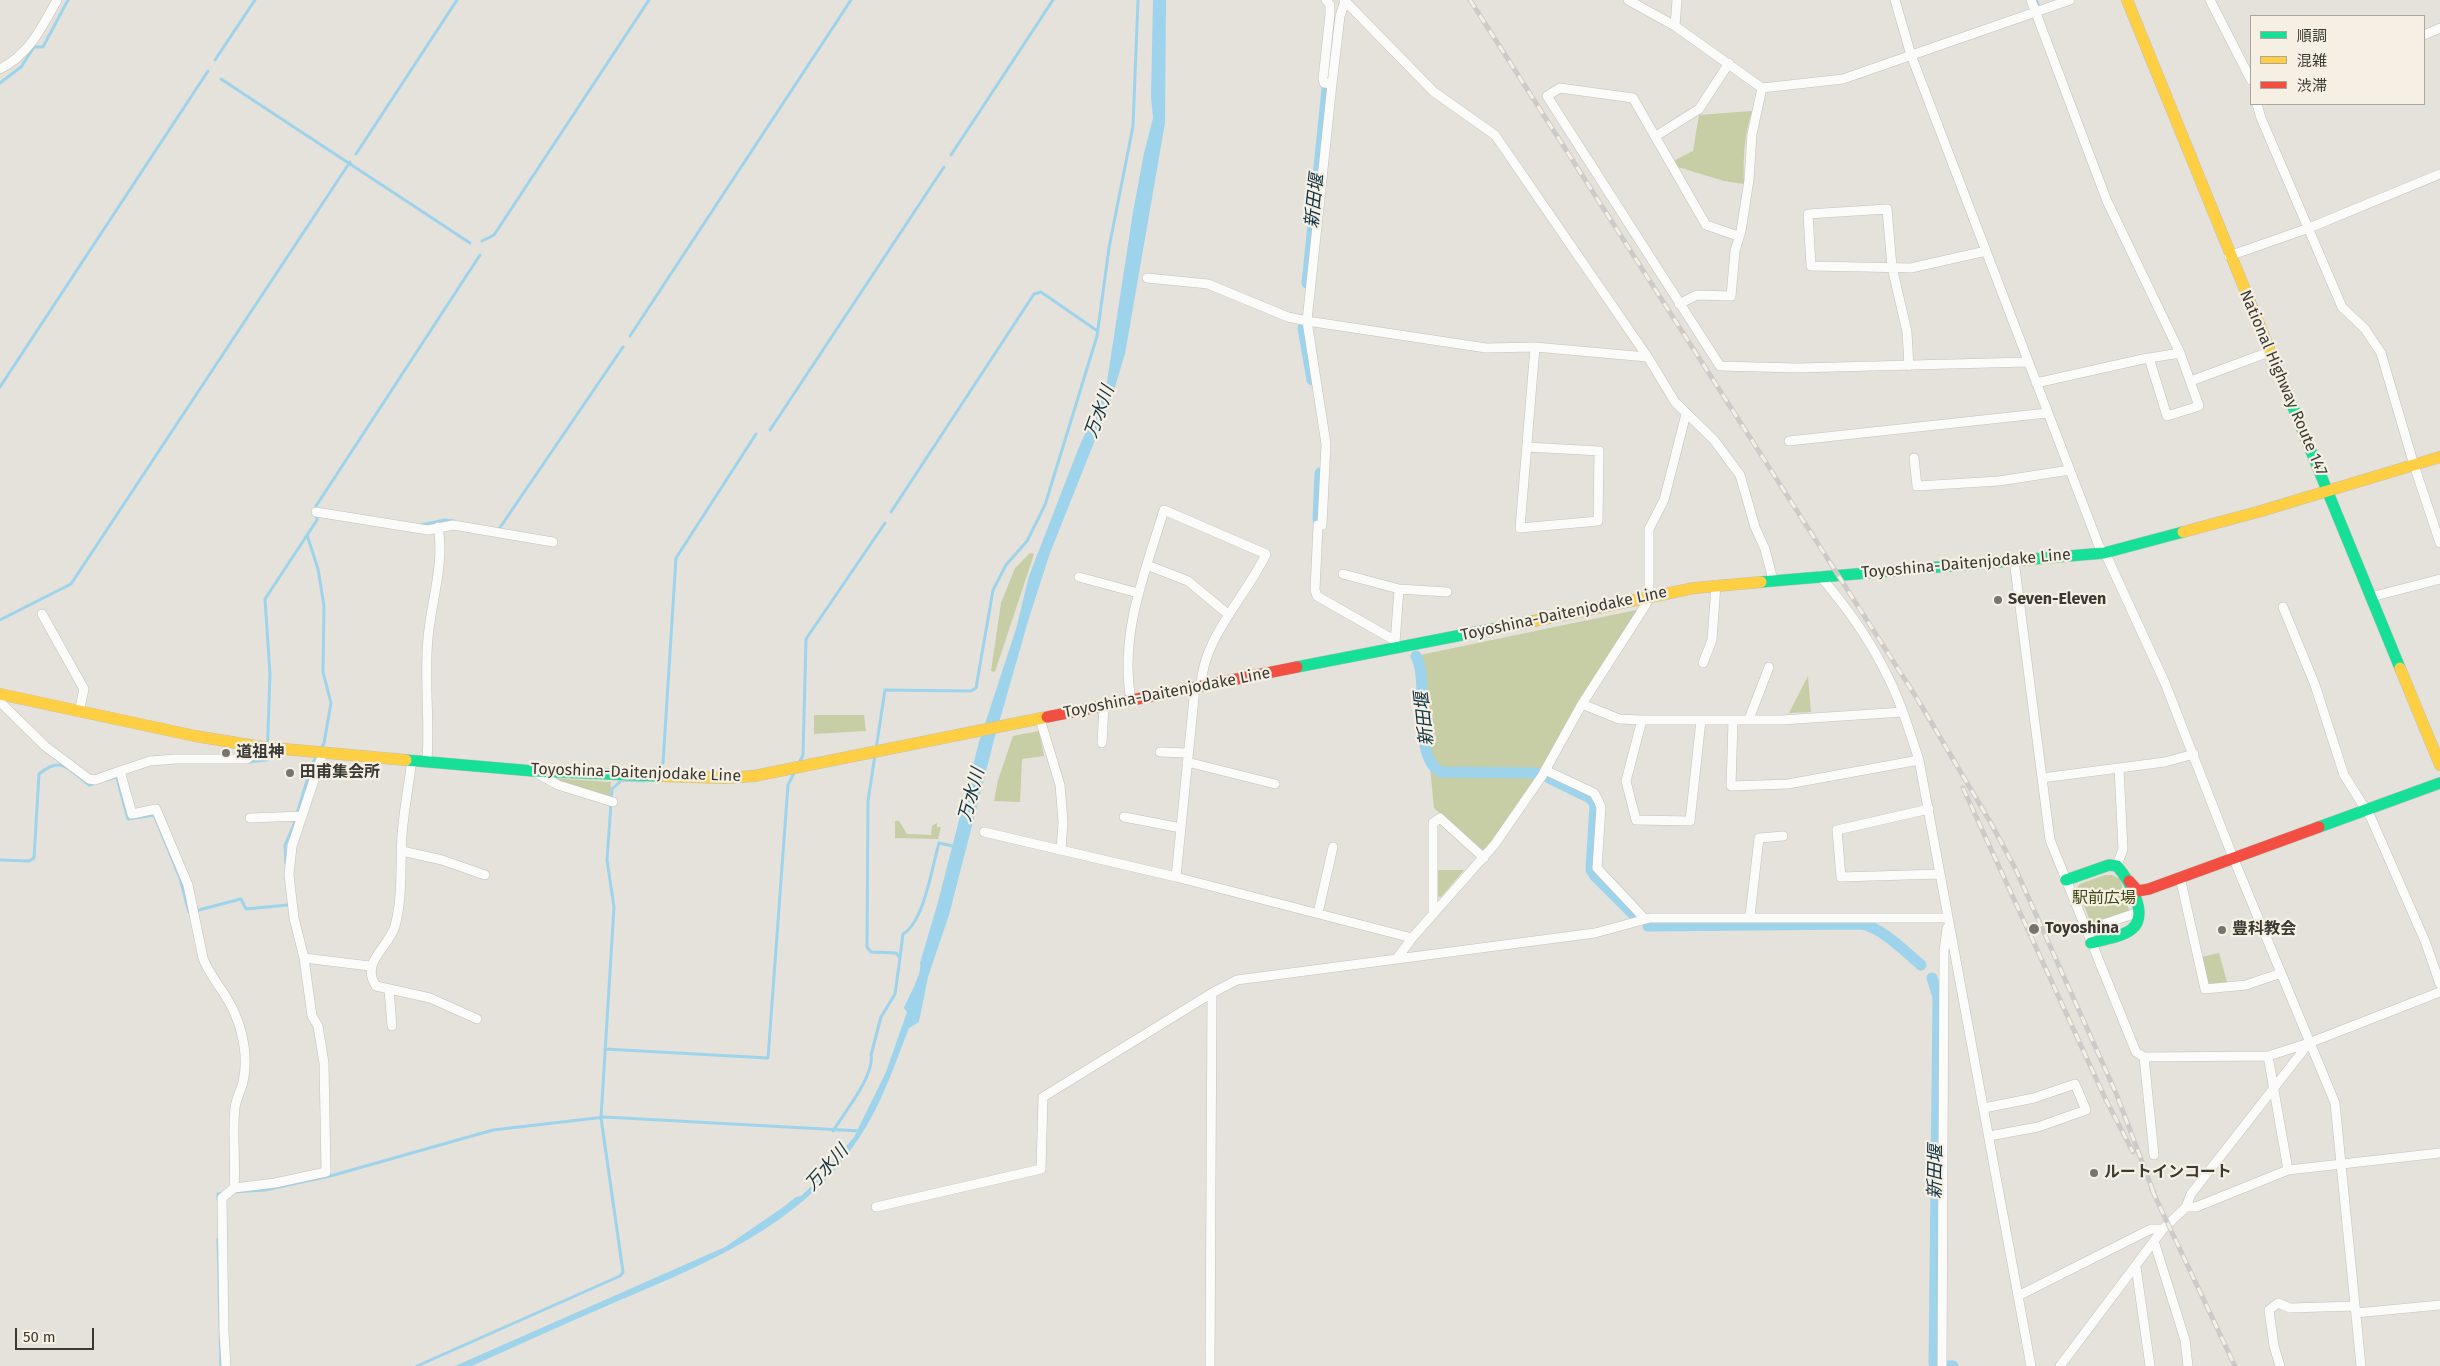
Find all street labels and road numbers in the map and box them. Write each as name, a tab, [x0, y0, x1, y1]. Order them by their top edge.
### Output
street label: National Highway Route 147	[2235, 287, 2331, 479]
street label: Toyoshina-Daitenjodake Line	[1860, 545, 2072, 583]
street label: Toyoshina-Daitenjodake Line	[1459, 583, 1669, 645]
street label: Toyoshina-Daitenjodake Line	[1062, 664, 1272, 722]
street label: Toyoshina-Daitenjodake Line	[531, 760, 741, 786]

